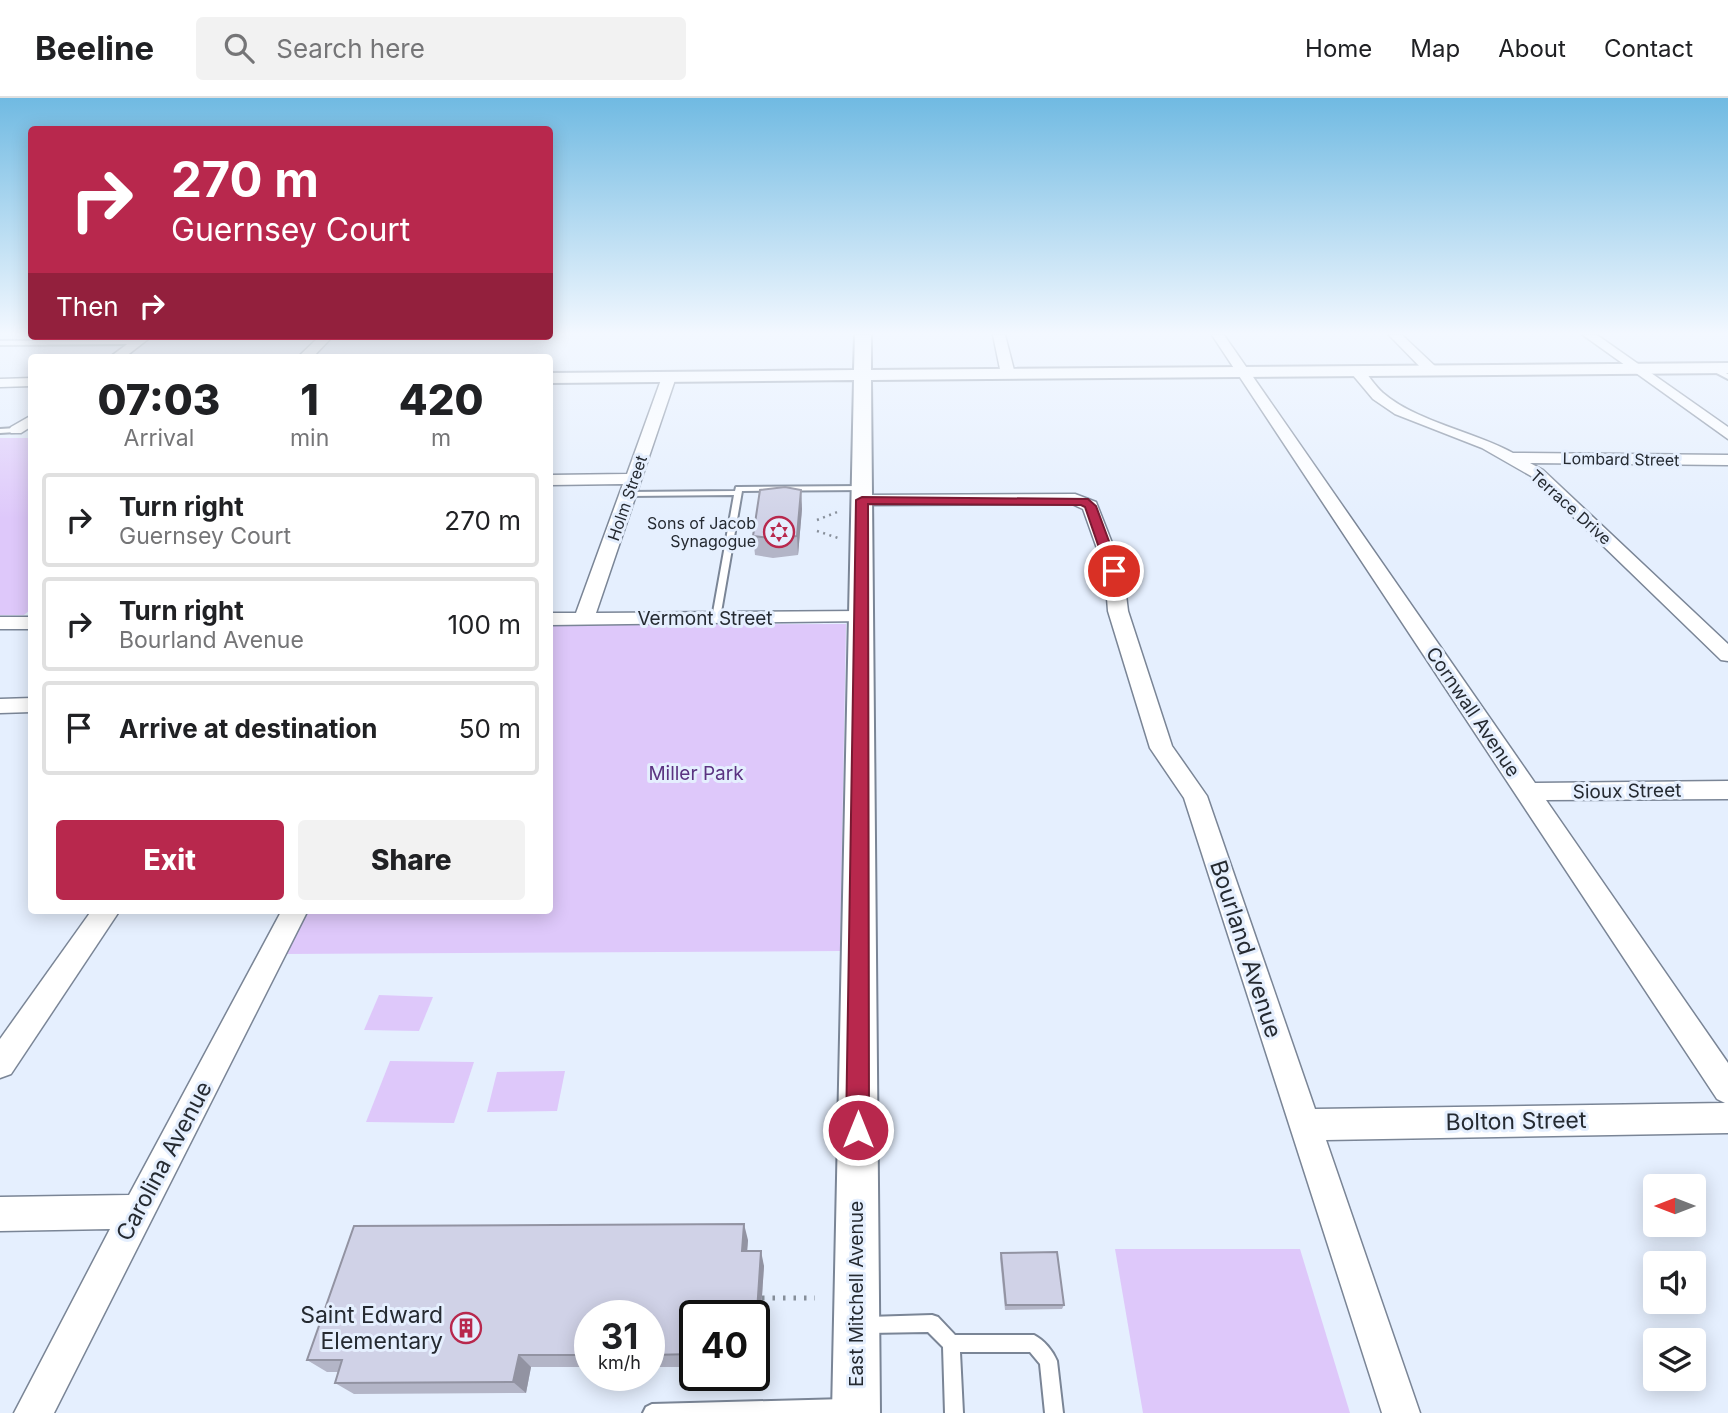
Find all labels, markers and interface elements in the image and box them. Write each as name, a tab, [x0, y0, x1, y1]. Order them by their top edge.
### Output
search box	[196, 17, 686, 80]
text: Beeline	[35, 28, 154, 68]
icon: search	[220, 29, 258, 67]
text: Search here	[276, 33, 425, 64]
text: Home	[1305, 34, 1372, 63]
text: Map	[1410, 34, 1460, 63]
text: About	[1498, 34, 1566, 63]
text: Contact	[1604, 34, 1693, 63]
text: 270 m	[171, 150, 319, 209]
icon: right	[56, 154, 147, 245]
text: Guernsey Court	[171, 210, 410, 249]
icon: right	[133, 287, 171, 325]
text: Then	[56, 291, 119, 322]
text: 07:03	[97, 374, 220, 425]
text: 1	[300, 374, 319, 425]
text: 420	[399, 374, 484, 425]
text: Arrival	[124, 424, 194, 452]
text: min	[290, 424, 329, 452]
text: m	[431, 424, 451, 452]
street label: Lombard Street	[1562, 448, 1680, 470]
street label: Holm Street	[603, 453, 651, 543]
street label: Terrace Drive	[1526, 465, 1616, 549]
text: Turn right	[119, 491, 244, 522]
icon: right	[60, 501, 98, 539]
text: 270 m	[444, 505, 521, 536]
place label: Sons of Jacob Synagogue	[647, 513, 756, 551]
synagogue icon: Sons of Jacob Synagogue	[762, 515, 796, 549]
text: Guernsey Court	[119, 522, 291, 550]
pin	[1084, 541, 1144, 601]
icon: arrive	[1095, 552, 1133, 590]
text: Turn right	[119, 595, 244, 626]
icon: right	[60, 605, 98, 643]
street label: Vermont Street	[637, 607, 773, 630]
text: 100 m	[448, 609, 521, 640]
text: Bourland Avenue	[119, 626, 304, 654]
street label: Cornwall Avenue	[1421, 643, 1525, 781]
icon: arrive	[60, 709, 98, 747]
text: Arrive at destination	[119, 713, 378, 744]
text: 50 m	[459, 713, 521, 744]
park label: Miller Park	[648, 762, 744, 785]
street label: Sioux Street	[1572, 779, 1682, 803]
button: Exit	[56, 820, 284, 900]
button: Share	[298, 820, 525, 900]
street label: Bourland Avenue	[1204, 857, 1288, 1041]
street label: Carolina Avenue	[110, 1076, 218, 1246]
position arrow	[821, 1093, 895, 1167]
street label: Bolton Street	[1445, 1106, 1587, 1136]
north arrow	[1643, 1174, 1706, 1237]
map controls	[1643, 1174, 1706, 1391]
street label: East Mitchell Avenue	[845, 1201, 868, 1387]
button: sound	[1643, 1251, 1706, 1314]
speed limit sign: 40	[679, 1300, 770, 1391]
place label: Saint Edward Elementary	[300, 1301, 443, 1355]
building icon: Saint Edward Elementary	[449, 1311, 483, 1345]
text: 31	[601, 1315, 638, 1357]
button: layers	[1643, 1328, 1706, 1391]
text: km/h	[598, 1352, 641, 1373]

